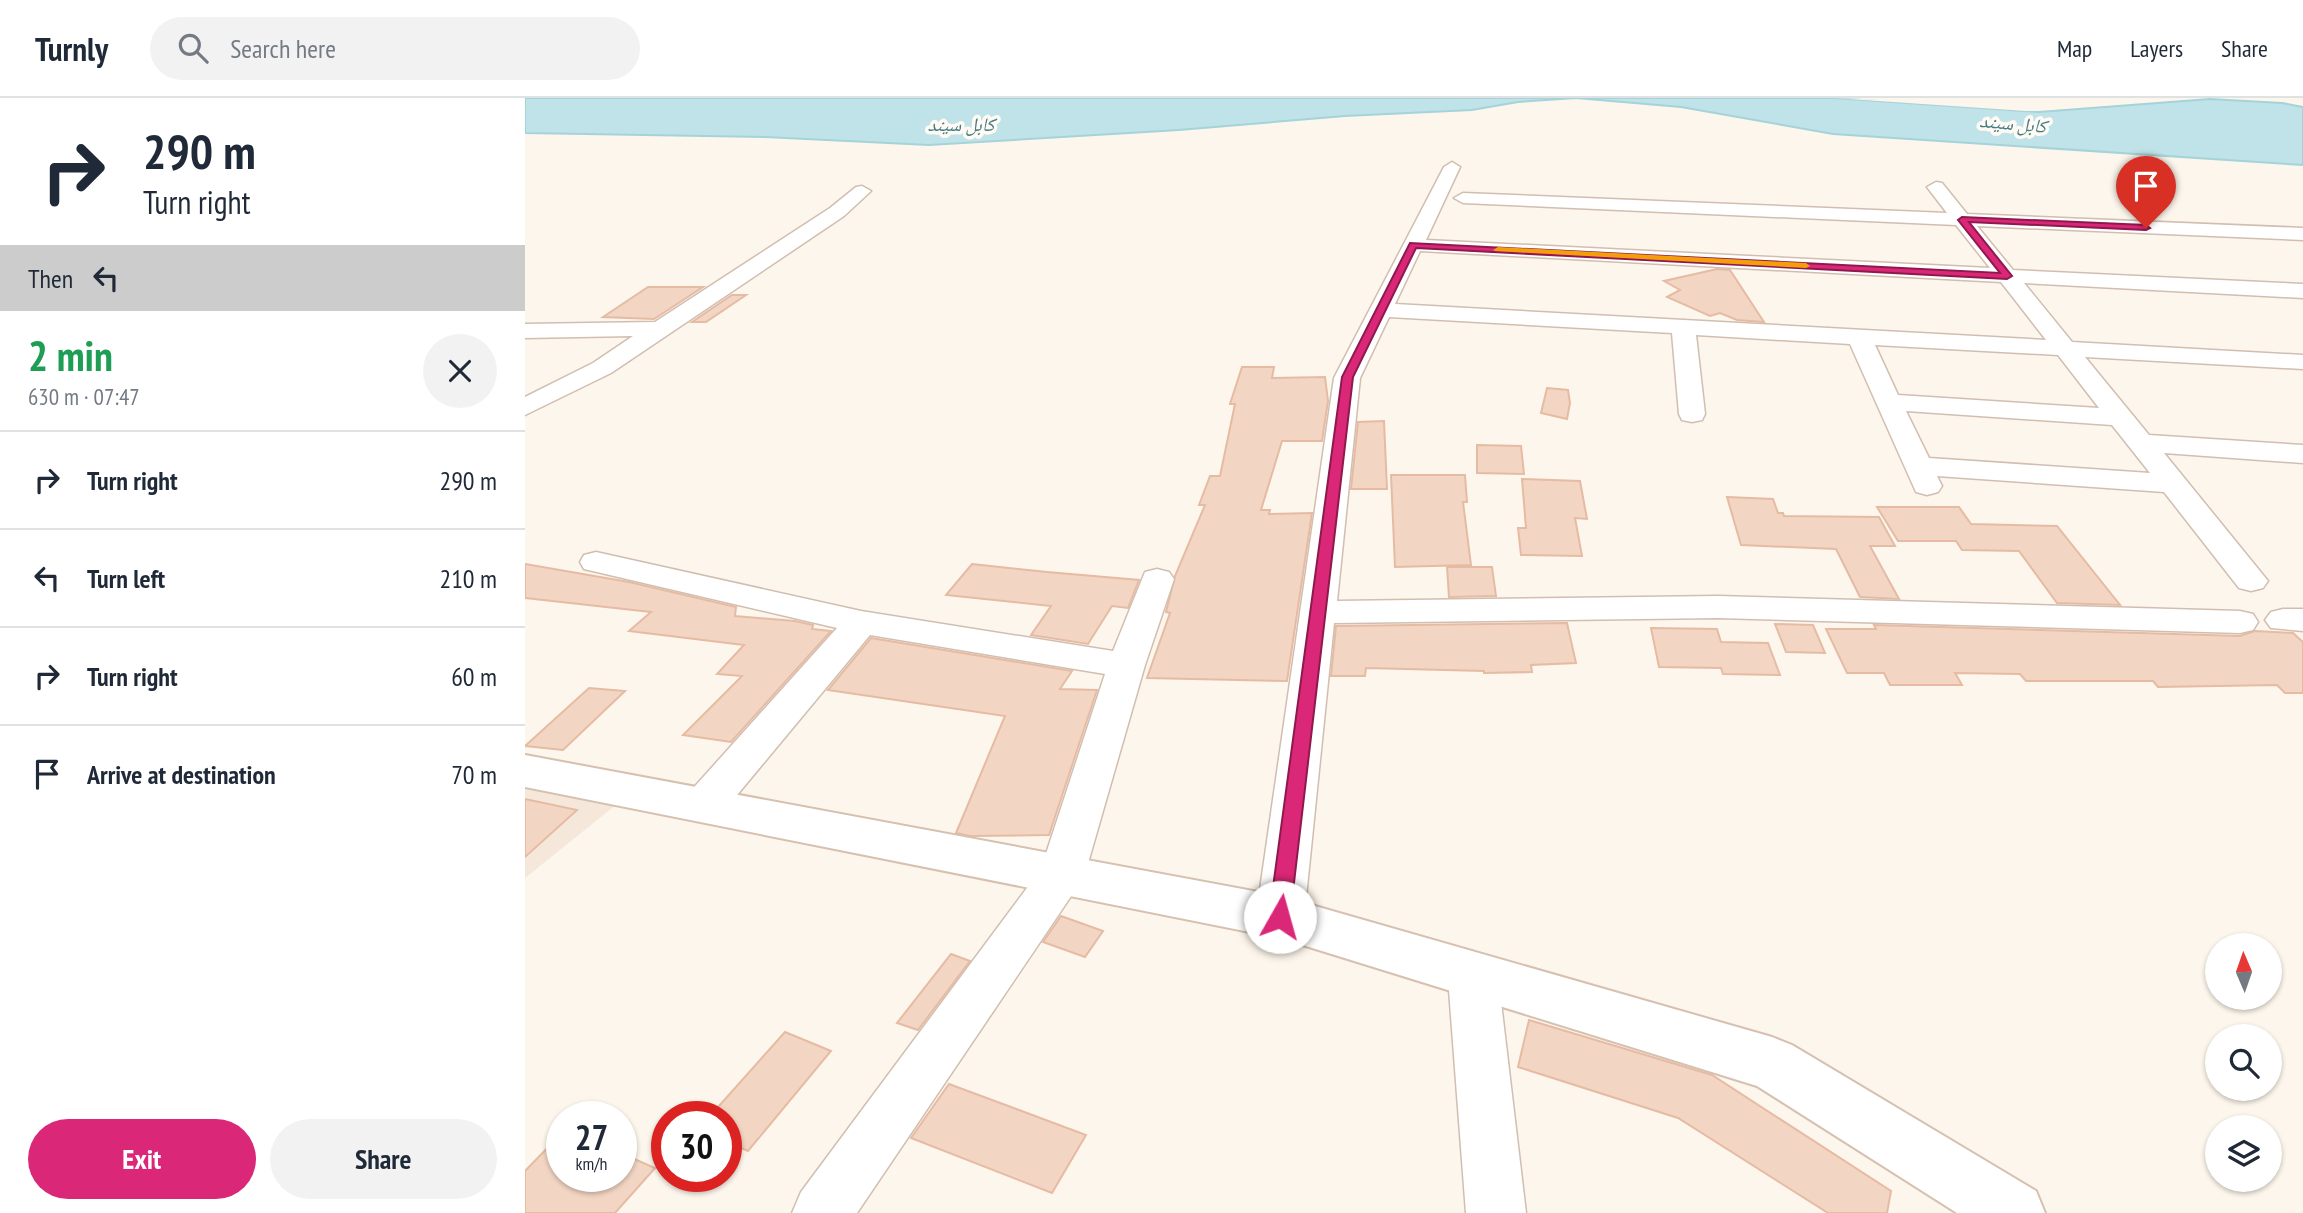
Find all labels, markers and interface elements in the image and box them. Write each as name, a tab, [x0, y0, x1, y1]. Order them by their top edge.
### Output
search box	[150, 17, 640, 80]
text: Turnly	[35, 27, 108, 70]
icon: search	[174, 29, 212, 67]
text: Search here	[230, 32, 336, 65]
text: Map	[2057, 33, 2092, 64]
text: Layers	[2130, 33, 2183, 64]
text: Share	[2221, 33, 2268, 64]
water label: کابل سيند	[1979, 108, 2051, 138]
water label: کابل سيند	[927, 112, 998, 136]
text: 290 m	[143, 119, 256, 183]
icon: right	[28, 126, 119, 217]
pin	[2116, 156, 2176, 228]
icon: arrive	[2127, 167, 2165, 205]
text: Turn right	[143, 181, 251, 223]
icon: left	[87, 259, 125, 297]
text: Then	[28, 262, 73, 295]
text: 2 min	[28, 328, 113, 383]
button: close	[423, 334, 497, 408]
text: 630 m · 07:47	[28, 382, 140, 411]
icon: right	[28, 461, 66, 499]
text: Turn right	[87, 464, 178, 497]
text: 290 m	[439, 464, 497, 497]
icon: left	[28, 559, 66, 597]
text: Turn left	[87, 562, 165, 595]
text: 210 m	[439, 562, 497, 595]
icon: right	[28, 657, 66, 695]
text: Turn right	[87, 660, 178, 693]
text: 60 m	[451, 660, 497, 693]
icon: arrive	[28, 755, 66, 793]
text: Arrive at destination	[87, 758, 276, 791]
text: 70 m	[451, 758, 497, 791]
position arrow	[1243, 880, 1317, 954]
north arrow	[2205, 933, 2282, 1010]
map controls	[2205, 933, 2282, 1192]
button: search	[2205, 1024, 2282, 1101]
speed limit sign: 30	[651, 1101, 742, 1192]
text: 27	[575, 1114, 608, 1160]
button: layers	[2205, 1115, 2282, 1192]
button: Exit	[28, 1119, 256, 1199]
button: Share	[270, 1119, 497, 1199]
text: km/h	[576, 1152, 607, 1175]

